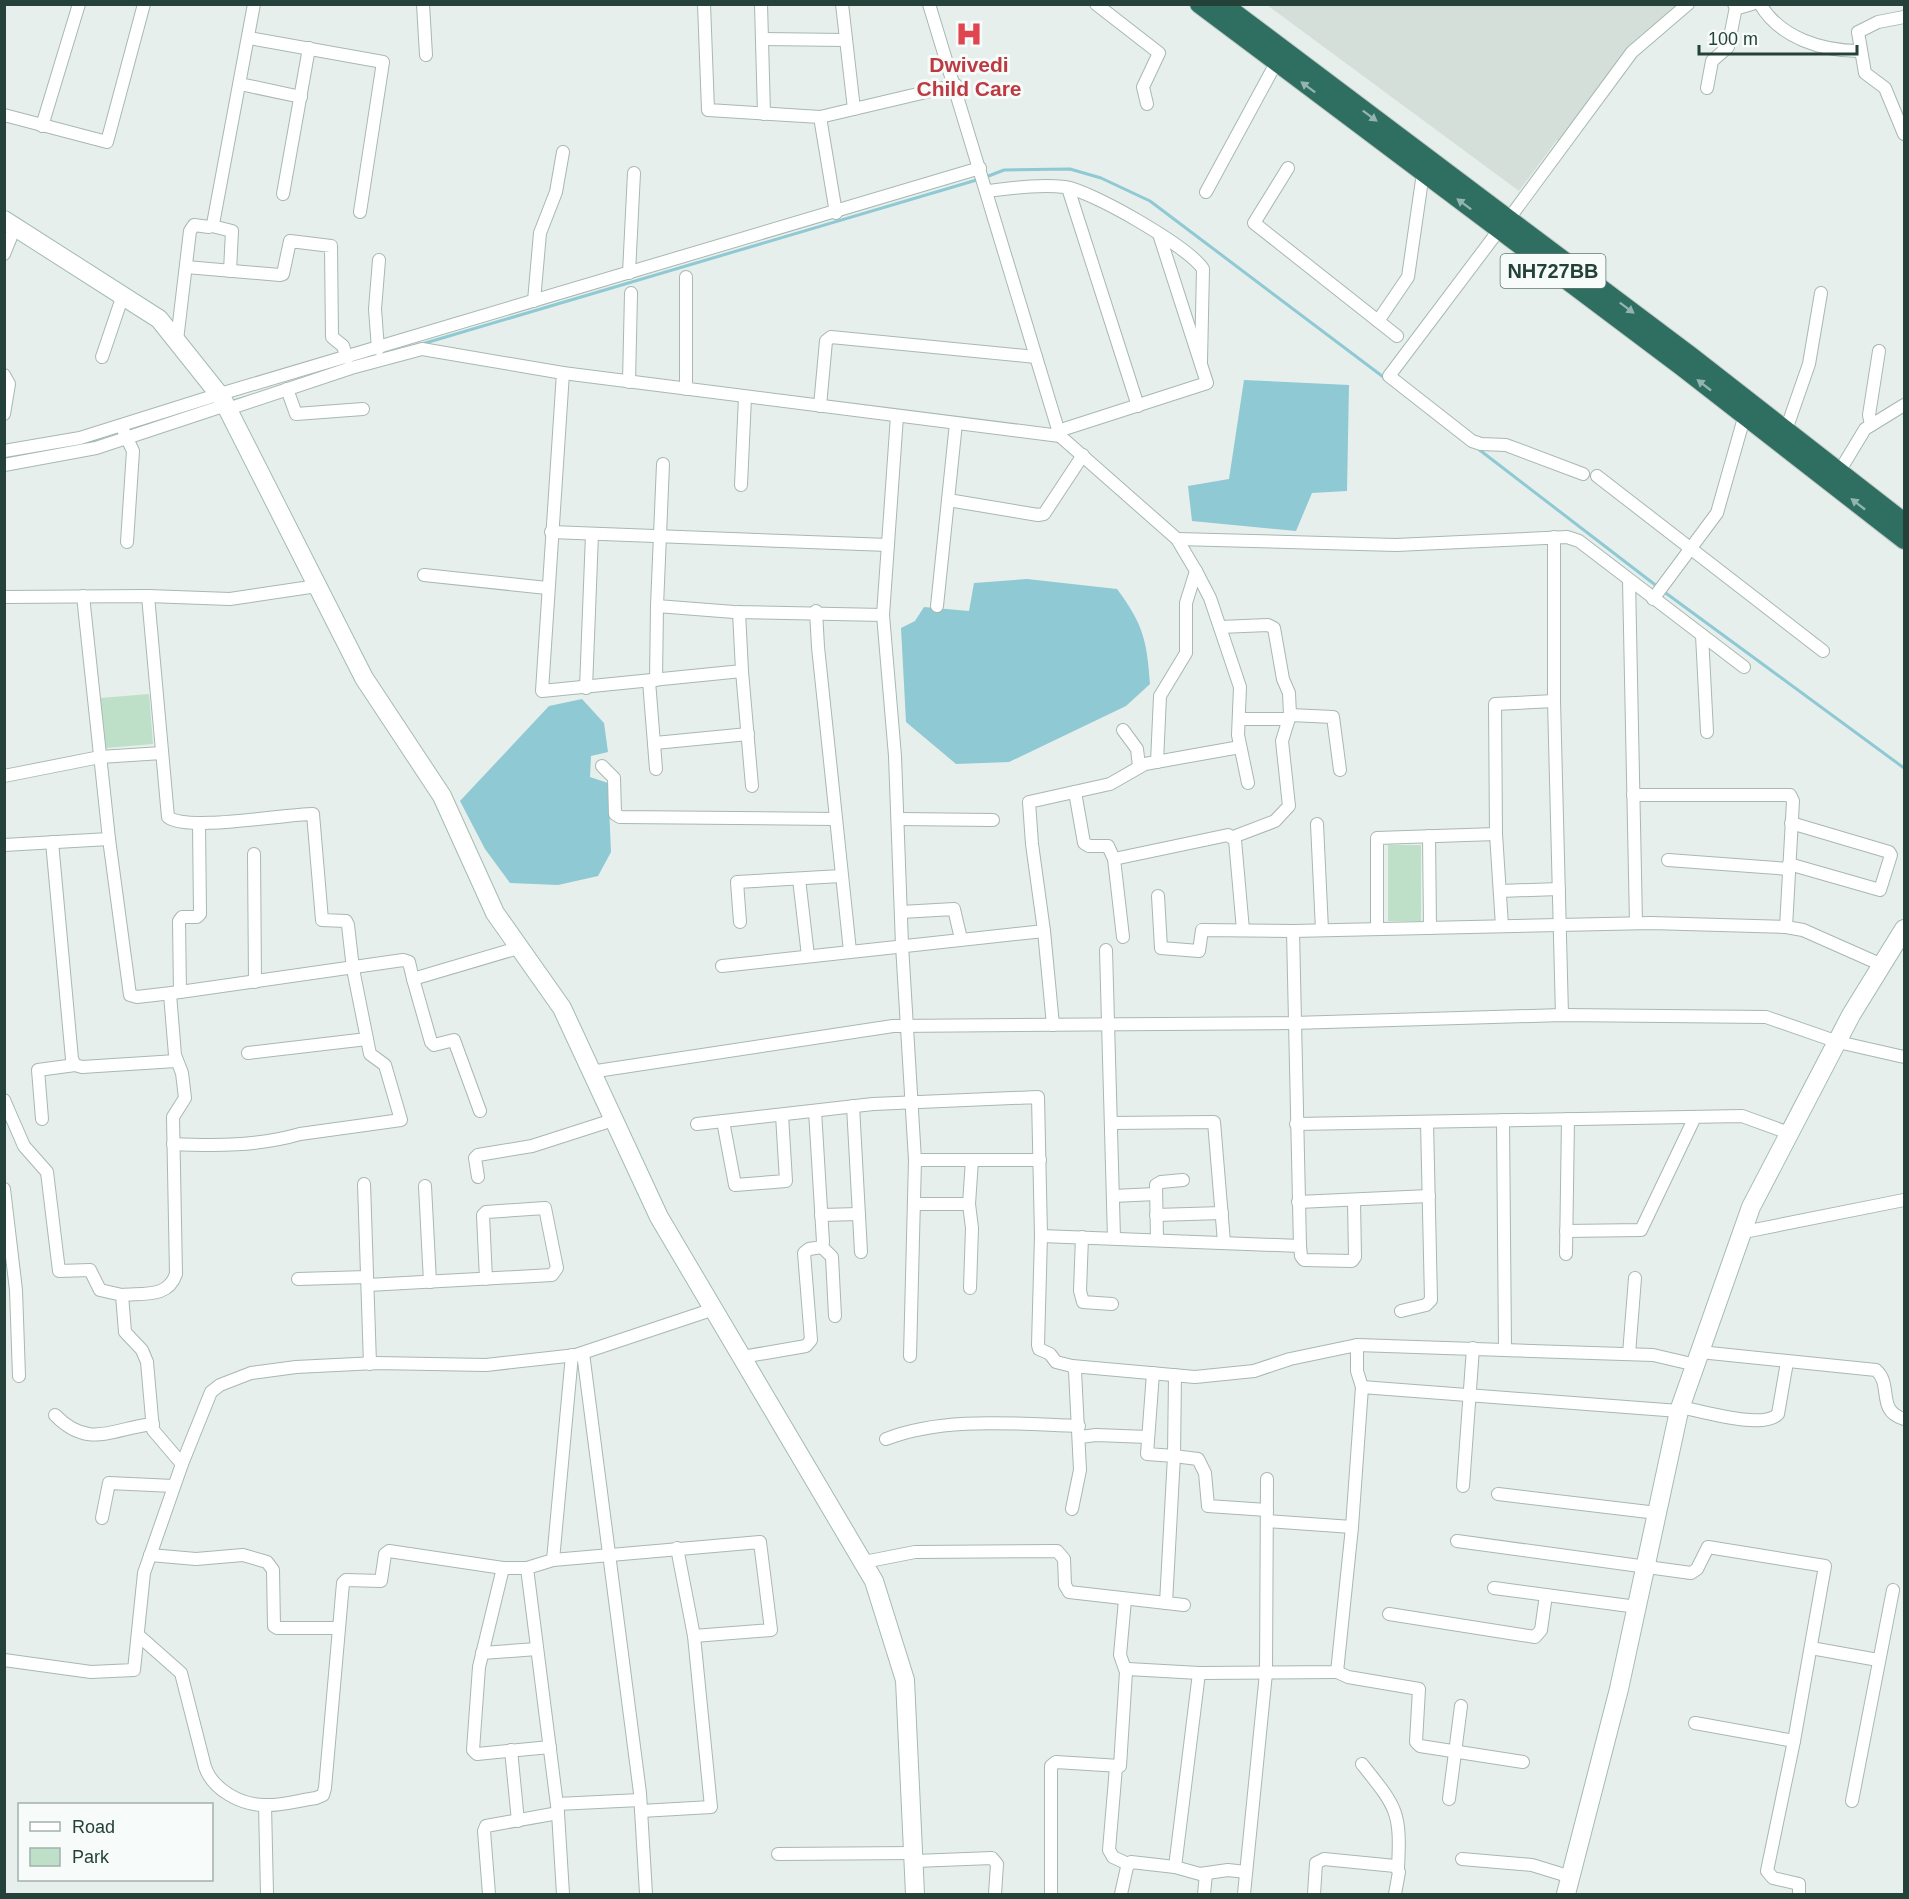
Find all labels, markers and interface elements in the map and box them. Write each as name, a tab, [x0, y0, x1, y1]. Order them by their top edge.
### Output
scale bar	[1699, 18, 1856, 56]
hospital icon: Dwivedi Child Care	[954, 19, 984, 49]
text: 100 m	[1708, 29, 1758, 49]
place label: Dwivedi Child Care	[916, 53, 1022, 100]
one-way arrow	[1301, 81, 1317, 93]
one-way arrow	[1362, 109, 1378, 122]
one-way arrow	[1457, 198, 1473, 210]
road number: NH727BB	[1500, 254, 1606, 288]
one-way arrow	[1619, 302, 1634, 314]
one-way arrow	[1696, 378, 1712, 391]
one-way arrow	[1850, 498, 1866, 510]
legend	[18, 1803, 213, 1881]
text: Road	[72, 1817, 115, 1837]
text: Park	[72, 1847, 110, 1867]

